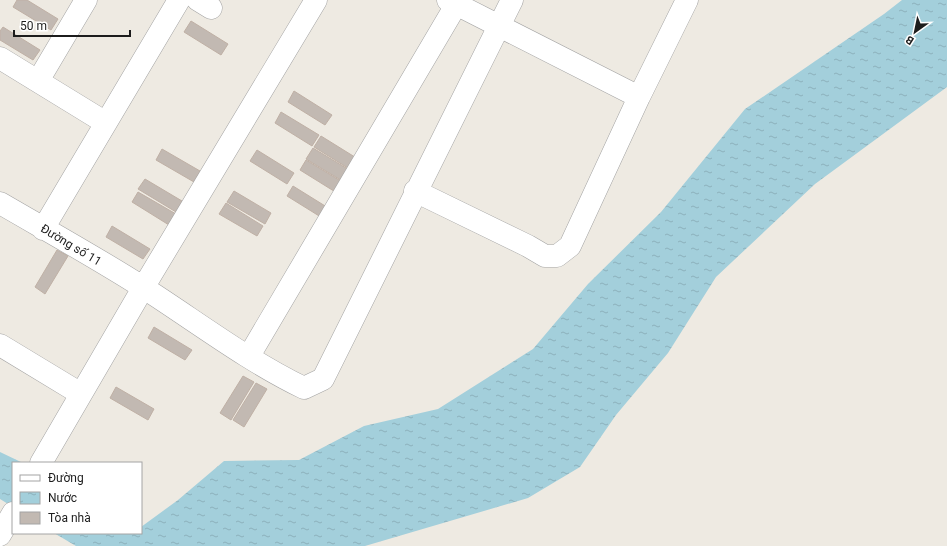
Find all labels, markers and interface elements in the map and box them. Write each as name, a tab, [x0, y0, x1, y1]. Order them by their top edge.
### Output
scale bar	[14, 12, 130, 38]
north arrow	[895, 12, 935, 52]
text: 50 m	[20, 19, 47, 33]
text: B	[903, 33, 916, 47]
street label: Đường số 11	[38, 221, 104, 269]
legend	[12, 462, 142, 534]
text: Đường	[48, 471, 84, 485]
text: Nước	[48, 491, 77, 505]
text: Tòa nhà	[48, 511, 91, 525]

